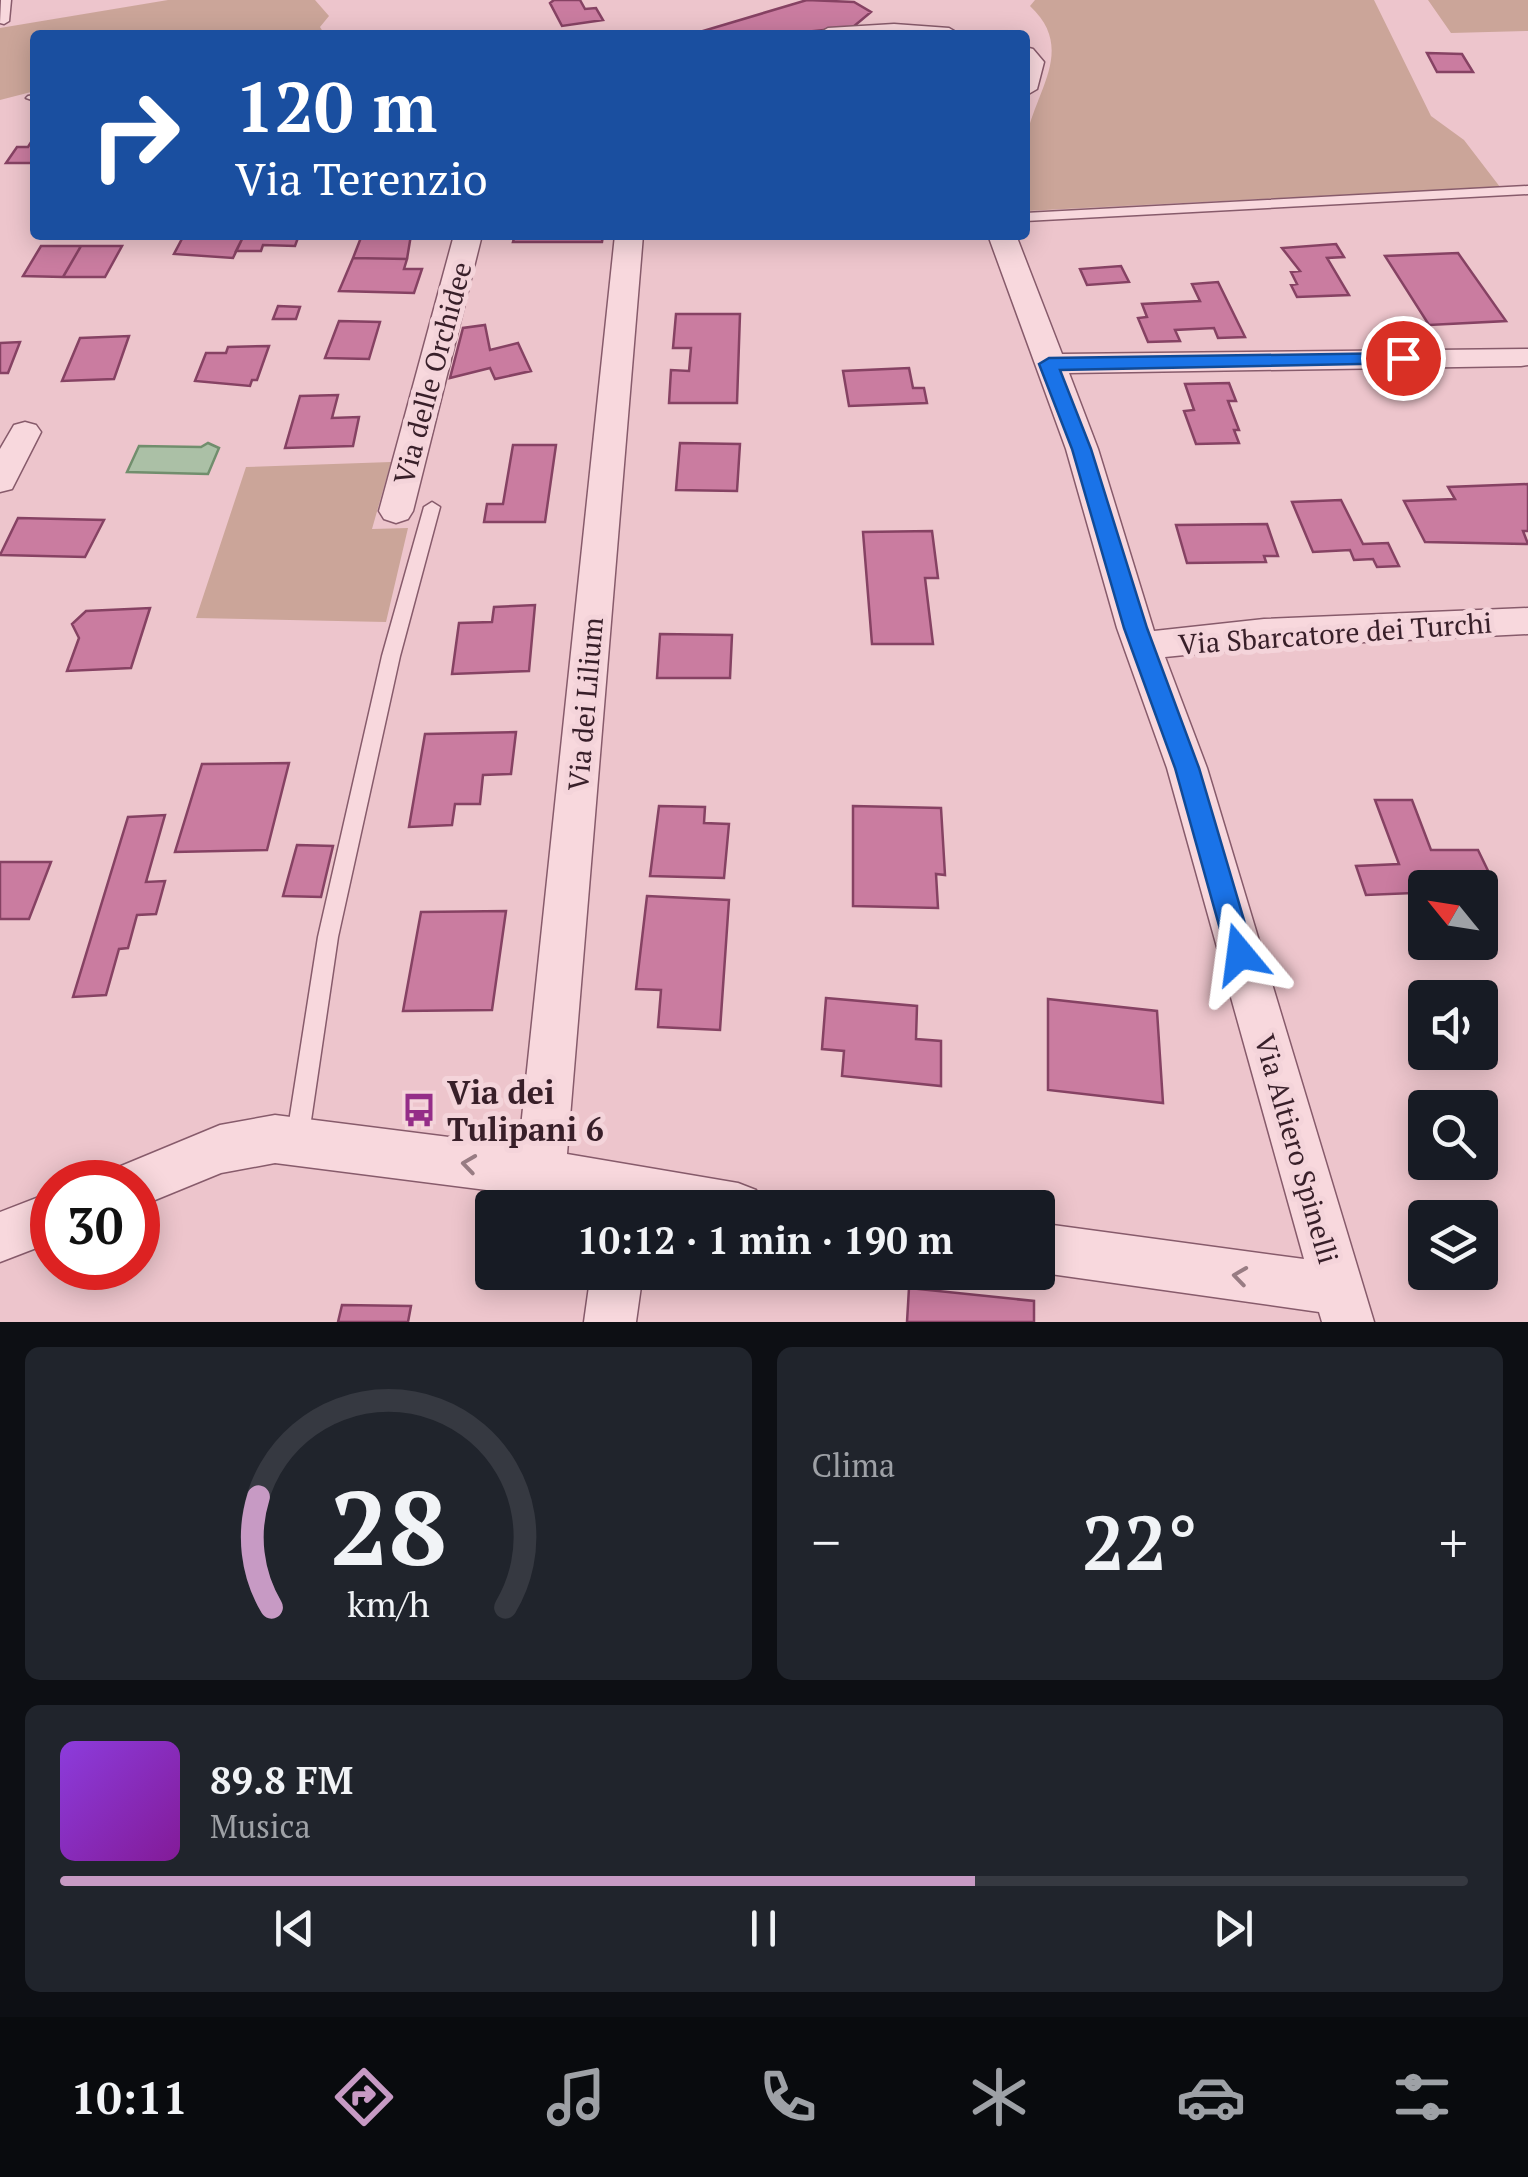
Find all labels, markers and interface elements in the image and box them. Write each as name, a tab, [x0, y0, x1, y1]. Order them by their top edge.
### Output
text: 120 m	[235, 59, 437, 152]
icon: right	[70, 70, 200, 200]
text: Via Terenzio	[235, 148, 488, 208]
street label: Via delle Orchidee	[384, 258, 480, 488]
pin	[1361, 316, 1446, 401]
icon: arrive	[1376, 331, 1431, 386]
street label: Via Sbarcatore dei Turchi	[1177, 604, 1493, 662]
street label: Via dei Lilium	[559, 616, 611, 792]
north arrow	[1408, 870, 1498, 960]
map controls	[1408, 870, 1498, 1290]
position arrow	[1188, 902, 1292, 1006]
button: sound	[1408, 980, 1498, 1070]
street label: Via Altiero Spinelli	[1247, 1030, 1347, 1268]
place label: Via dei Tulipani 6	[447, 1071, 604, 1150]
button: search	[1408, 1090, 1498, 1180]
bus stop icon: Via dei Tulipani 6	[400, 1091, 438, 1129]
one-way arrow	[461, 1154, 477, 1175]
speed limit sign: 30	[30, 1160, 160, 1290]
button: layers	[1408, 1200, 1498, 1290]
text: 10:12 · 1 min · 190 m	[577, 1215, 953, 1265]
one-way arrow	[1232, 1267, 1249, 1288]
text: Clima	[812, 1444, 895, 1486]
text: 28	[329, 1457, 447, 1595]
text: 22°	[1082, 1492, 1198, 1591]
text: −	[812, 1505, 841, 1578]
text: +	[1439, 1505, 1468, 1578]
text: km/h	[347, 1580, 430, 1627]
text: 89.8 FM	[210, 1755, 353, 1805]
text: Musica	[210, 1805, 311, 1847]
icon: previous	[267, 1901, 322, 1956]
icon: pause	[736, 1901, 791, 1956]
icon: next	[1206, 1901, 1261, 1956]
icon: directions	[329, 2062, 399, 2132]
icon: music	[541, 2062, 611, 2132]
icon: phone	[753, 2062, 823, 2132]
icon: climate	[964, 2062, 1034, 2132]
icon: car	[1176, 2062, 1246, 2132]
icon: filters	[1387, 2062, 1457, 2132]
text: 10:11	[71, 2067, 188, 2127]

